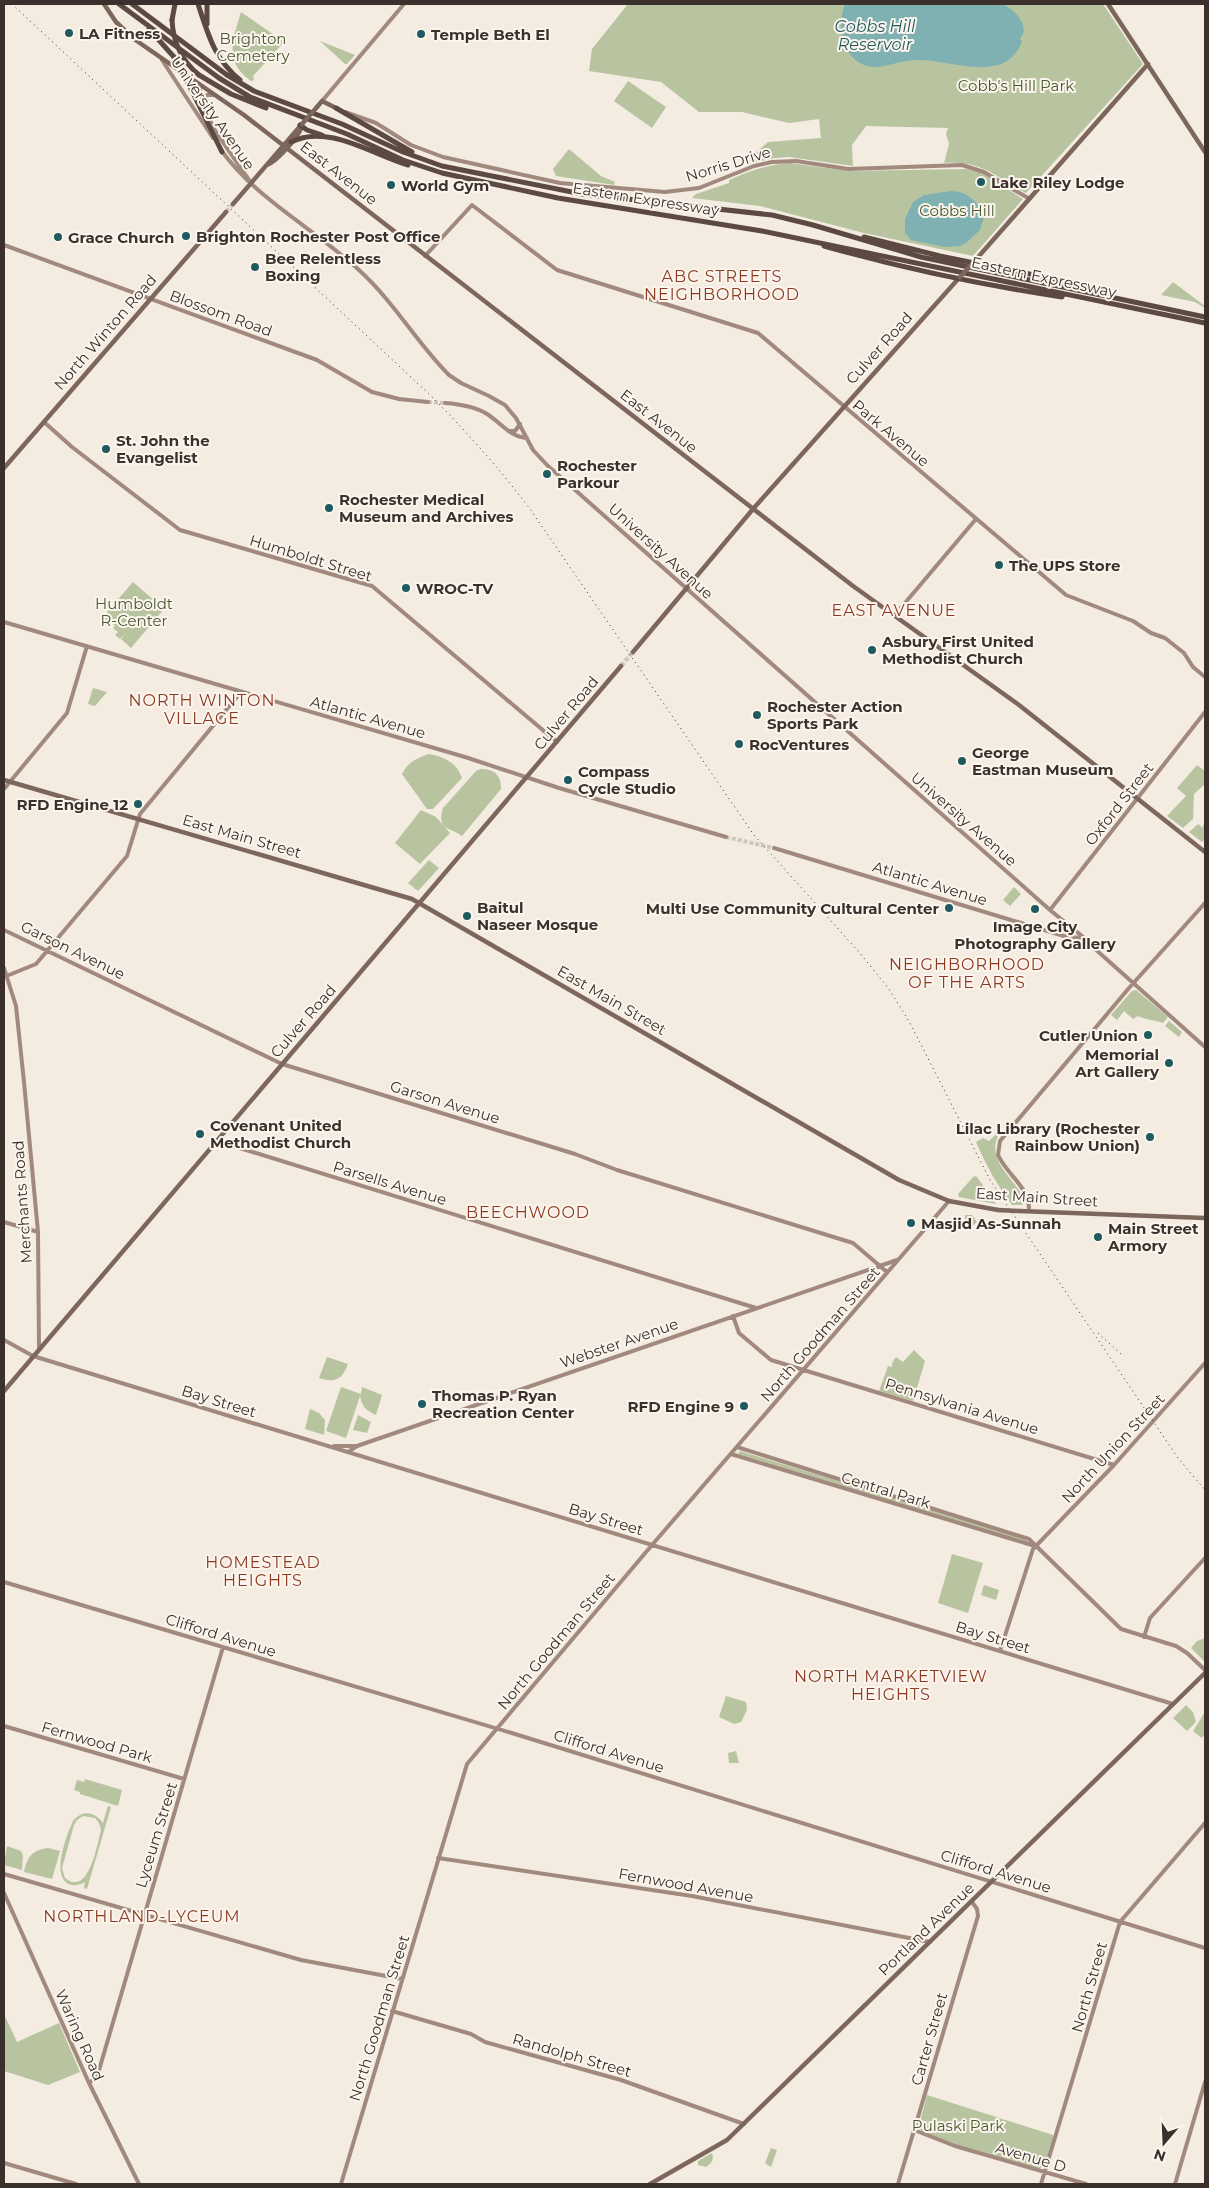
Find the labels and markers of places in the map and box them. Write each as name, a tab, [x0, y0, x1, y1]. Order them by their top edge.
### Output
place label: LA Fitness	[79, 24, 160, 43]
place label: Temple Beth El	[431, 25, 550, 44]
marker: LA Fitness	[63, 27, 75, 39]
marker: Temple Beth El	[415, 28, 427, 40]
place label: Lake Riley Lodge	[991, 173, 1124, 192]
place label: World Gym	[401, 176, 489, 195]
marker: Lake Riley Lodge	[975, 176, 987, 188]
marker: World Gym	[385, 179, 397, 191]
place label: Brighton Rochester Post Office	[196, 227, 440, 246]
place label: Grace Church	[68, 228, 174, 247]
marker: Brighton Rochester Post Office	[180, 230, 192, 242]
marker: Grace Church	[52, 231, 64, 243]
place label: Bee Relentless Boxing	[265, 249, 381, 285]
marker: Bee Relentless Boxing	[249, 261, 261, 273]
place label: St. John the Evangelist	[116, 431, 210, 467]
marker: St. John the Evangelist	[100, 443, 112, 455]
place label: Rochester Parkour	[557, 456, 637, 492]
marker: Rochester Parkour	[541, 468, 553, 480]
place label: Rochester Medical Museum and Archives	[339, 490, 513, 526]
marker: Rochester Medical Museum and Archives	[323, 502, 335, 514]
place label: The UPS Store	[1009, 556, 1121, 575]
marker: The UPS Store	[993, 559, 1005, 571]
place label: WROC-TV	[416, 579, 494, 598]
marker: WROC-TV	[400, 582, 412, 594]
place label: Asbury First United Methodist Church	[881, 632, 1034, 668]
marker: Asbury First United Methodist Church	[866, 644, 878, 656]
place label: Rochester Action Sports Park	[767, 697, 903, 733]
marker: Rochester Action Sports Park	[751, 709, 763, 721]
place label: RocVentures	[749, 735, 849, 754]
marker: RocVentures	[733, 738, 745, 750]
place label: George Eastman Museum	[972, 743, 1113, 779]
marker: George Eastman Museum	[956, 755, 968, 767]
place label: Compass Cycle Studio	[578, 762, 676, 798]
marker: Compass Cycle Studio	[562, 774, 574, 786]
place label: RFD Engine 12	[16, 795, 128, 814]
marker: RFD Engine 12	[132, 798, 144, 810]
place label: Baitul Naseer Mosque	[477, 898, 598, 934]
place label: Multi Use Community Cultural Center	[646, 899, 940, 918]
marker: Multi Use Community Cultural Center	[943, 902, 955, 914]
marker: Image City Photography Gallery	[1029, 903, 1041, 915]
marker: Baitul Naseer Mosque	[461, 910, 473, 922]
place label: Image City Photography Gallery	[954, 917, 1117, 953]
place label: Cutler Union	[1039, 1026, 1138, 1045]
marker: Cutler Union	[1142, 1029, 1154, 1041]
place label: Memorial Art Gallery	[1074, 1045, 1160, 1081]
marker: Memorial Art Gallery	[1163, 1057, 1175, 1069]
place label: Covenant United Methodist Church	[210, 1116, 351, 1152]
place label: Lilac Library (Rochester Rainbow Union)	[956, 1119, 1141, 1155]
marker: Covenant United Methodist Church	[194, 1128, 206, 1140]
marker: Lilac Library (Rochester Rainbow Union)	[1144, 1131, 1156, 1143]
place label: Masjid As-Sunnah	[921, 1214, 1061, 1233]
marker: Masjid As-Sunnah	[905, 1217, 917, 1229]
place label: Main Street Armory	[1107, 1219, 1199, 1255]
marker: Main Street Armory	[1092, 1231, 1104, 1243]
place label: Thomas P. Ryan Recreation Center	[432, 1386, 575, 1422]
place label: RFD Engine 9	[628, 1397, 734, 1416]
marker: Thomas P. Ryan Recreation Center	[416, 1398, 428, 1410]
marker: RFD Engine 9	[738, 1400, 750, 1412]

